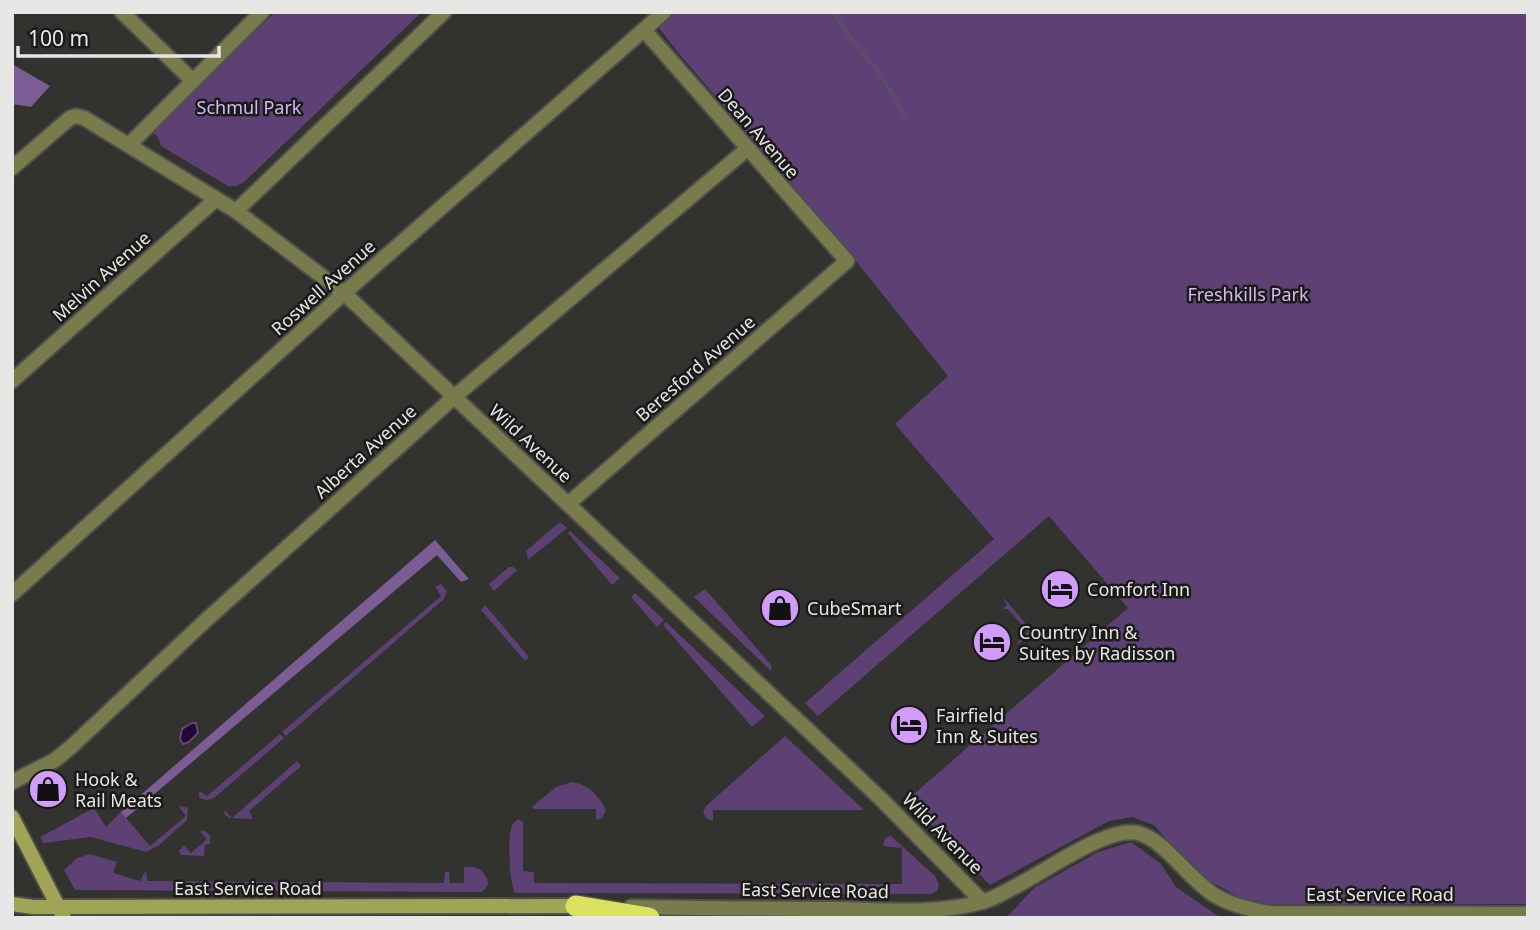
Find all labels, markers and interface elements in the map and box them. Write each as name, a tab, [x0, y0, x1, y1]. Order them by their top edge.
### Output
scale bar	[18, 14, 219, 58]
text: 100 m	[28, 24, 89, 52]
street label: Dean Avenue	[713, 83, 805, 183]
park label: Schmul Park	[197, 95, 302, 119]
street label: Melvin Avenue	[47, 226, 155, 326]
street label: Roswell Avenue	[266, 234, 380, 340]
park label: Freshkills Park	[1187, 282, 1309, 306]
street label: Beresford Avenue	[630, 309, 760, 427]
street label: Wild Avenue	[484, 398, 578, 488]
street label: Alberta Avenue	[309, 399, 421, 503]
hotel icon: Comfort Inn	[1039, 568, 1081, 610]
place label: Comfort Inn	[1087, 577, 1190, 601]
shop icon: CubeSmart	[759, 587, 801, 629]
place label: CubeSmart	[807, 596, 902, 620]
place label: Country Inn & Suites by Radisson	[1019, 620, 1175, 665]
hotel icon: Country Inn & Suites by Radisson	[971, 621, 1013, 663]
place label: Fairfield Inn & Suites	[936, 703, 1038, 748]
hotel icon: Fairfield Inn & Suites	[888, 704, 930, 746]
place label: Hook & Rail Meats	[75, 767, 162, 812]
shop icon: Hook & Rail Meats	[27, 768, 69, 810]
street label: Wild Avenue	[897, 787, 989, 879]
street label: East Service Road	[174, 876, 322, 900]
street label: East Service Road	[741, 877, 889, 903]
street label: East Service Road	[1306, 882, 1454, 906]

